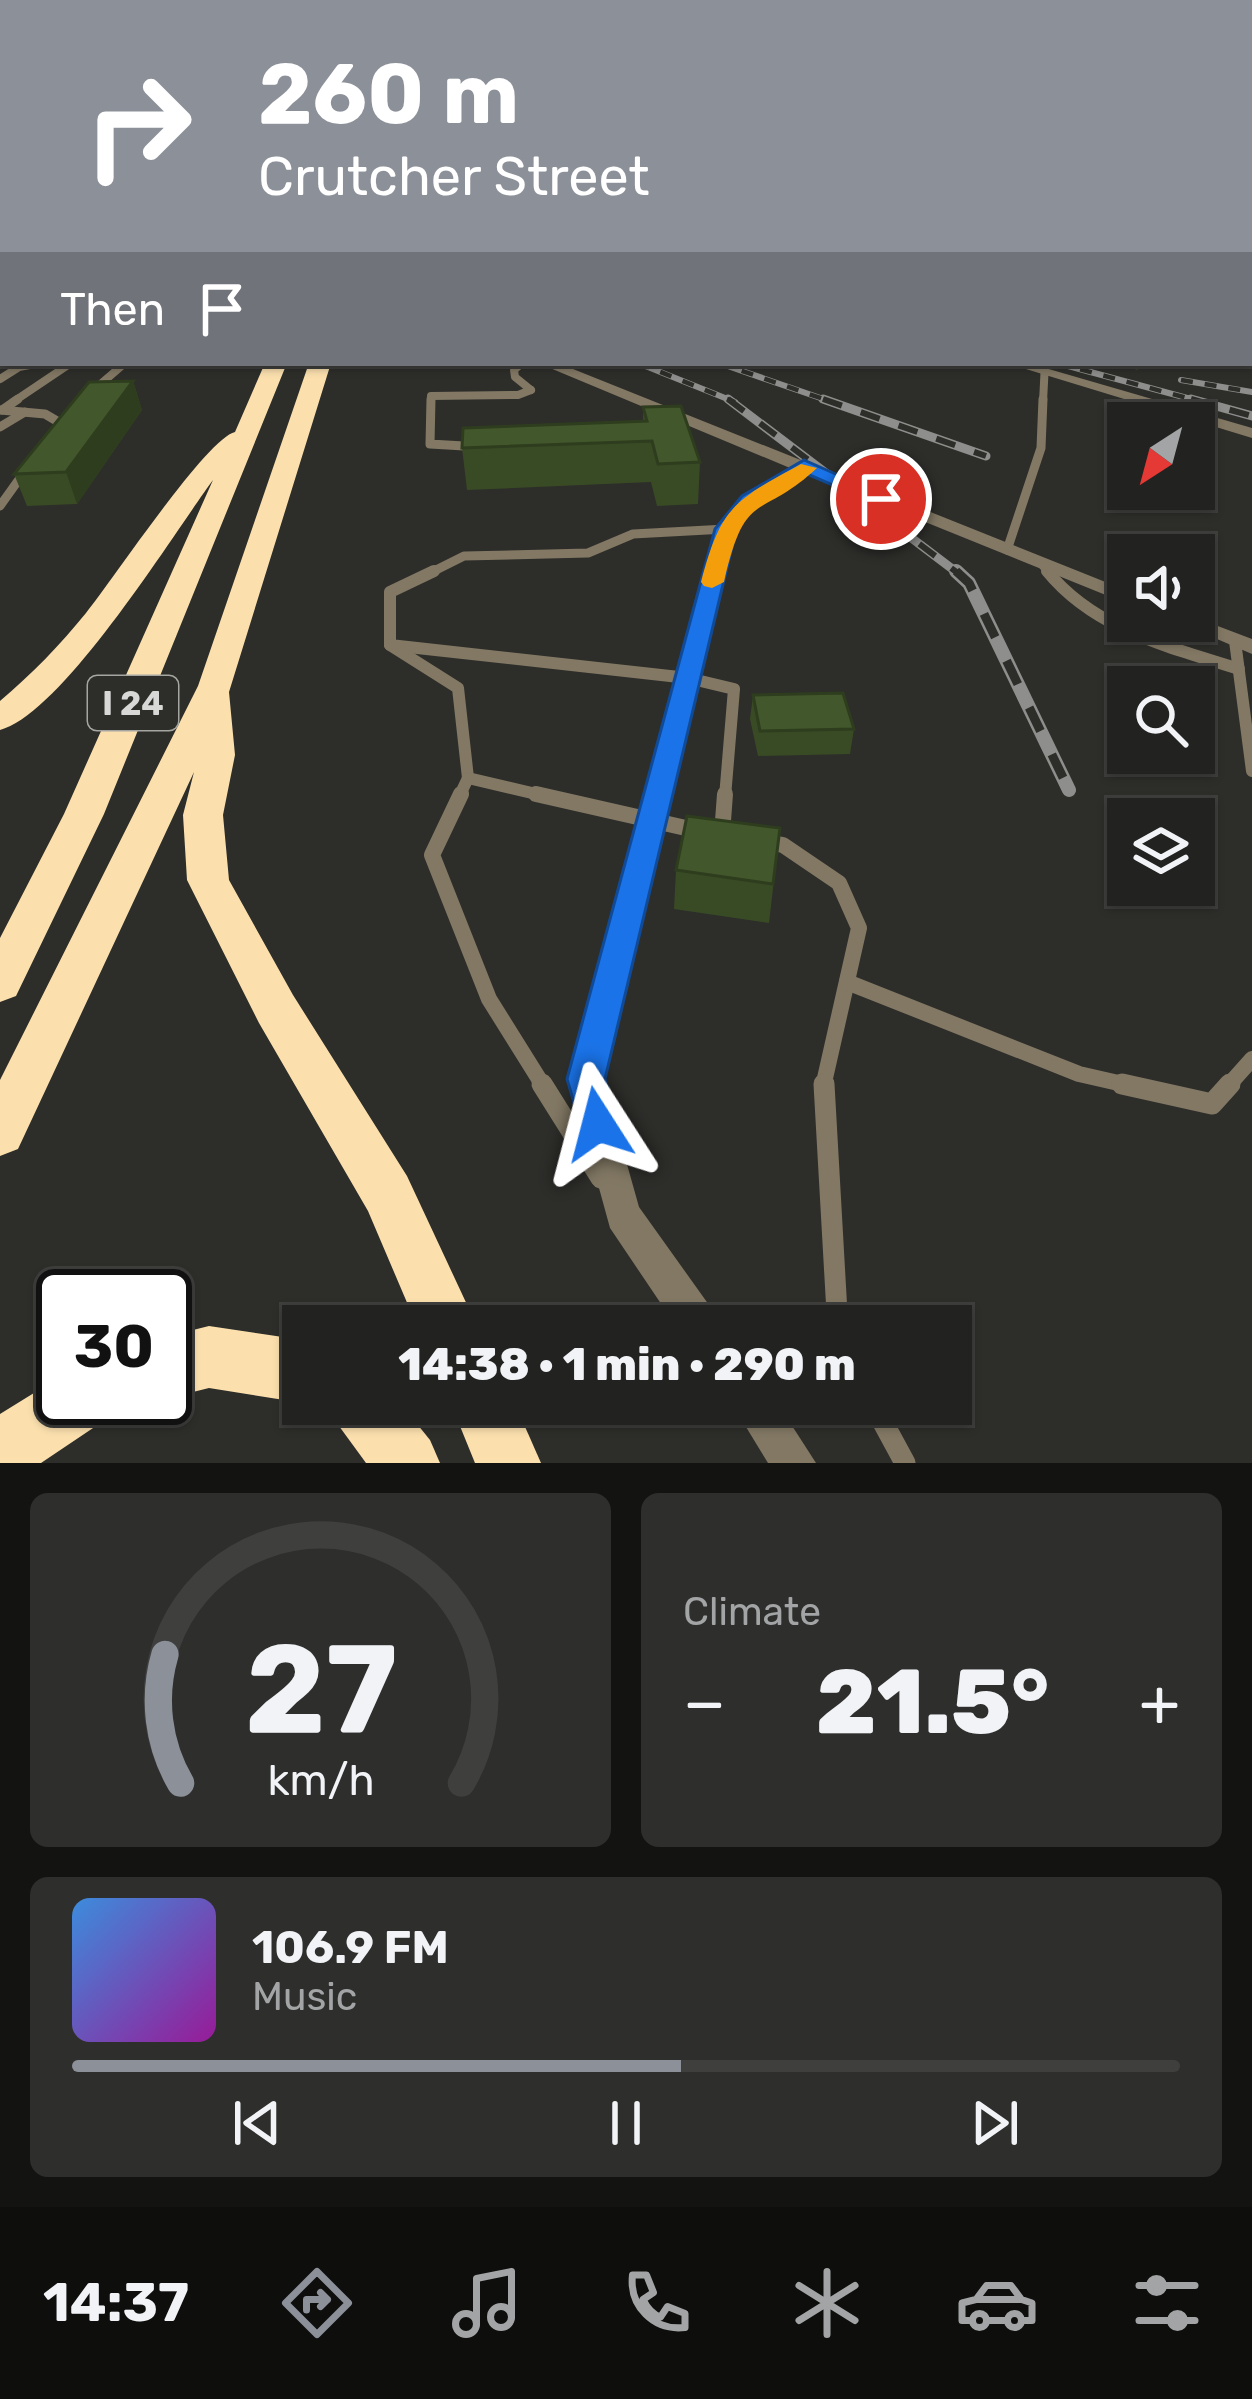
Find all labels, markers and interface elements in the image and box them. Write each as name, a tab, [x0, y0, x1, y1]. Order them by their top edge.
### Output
text: 260 m	[258, 44, 519, 144]
icon: right	[60, 48, 216, 204]
text: Crutcher Street	[258, 145, 650, 209]
icon: arrive	[189, 276, 255, 342]
text: Then	[60, 283, 165, 336]
north arrow	[1107, 402, 1215, 510]
map controls	[1107, 402, 1215, 906]
pin	[830, 448, 932, 550]
icon: arrive	[848, 466, 914, 532]
button: sound	[1107, 534, 1215, 642]
button: search	[1107, 666, 1215, 774]
road number: I 24	[88, 676, 178, 730]
button: layers	[1107, 798, 1215, 906]
position arrow	[535, 1061, 661, 1187]
speed limit sign: 30	[36, 1269, 192, 1425]
text: 14:38 · 1 min · 290 m	[398, 1338, 856, 1391]
text: Climate	[683, 1589, 821, 1635]
text: 27	[244, 1615, 397, 1763]
text: 21.5°	[816, 1649, 1049, 1756]
text: −	[683, 1663, 726, 1742]
text: +	[1139, 1663, 1180, 1742]
text: km/h	[267, 1755, 374, 1806]
text: 106.9 FM	[252, 1921, 449, 1974]
text: Music	[252, 1974, 357, 2020]
icon: previous	[224, 2090, 290, 2156]
icon: pause	[593, 2090, 659, 2156]
icon: next	[962, 2090, 1028, 2156]
icon: directions	[275, 2261, 359, 2345]
icon: music	[445, 2261, 529, 2345]
icon: phone	[615, 2261, 699, 2345]
icon: climate	[785, 2261, 869, 2345]
icon: car	[955, 2261, 1039, 2345]
icon: filters	[1125, 2261, 1209, 2345]
text: 14:37	[43, 2271, 189, 2335]

